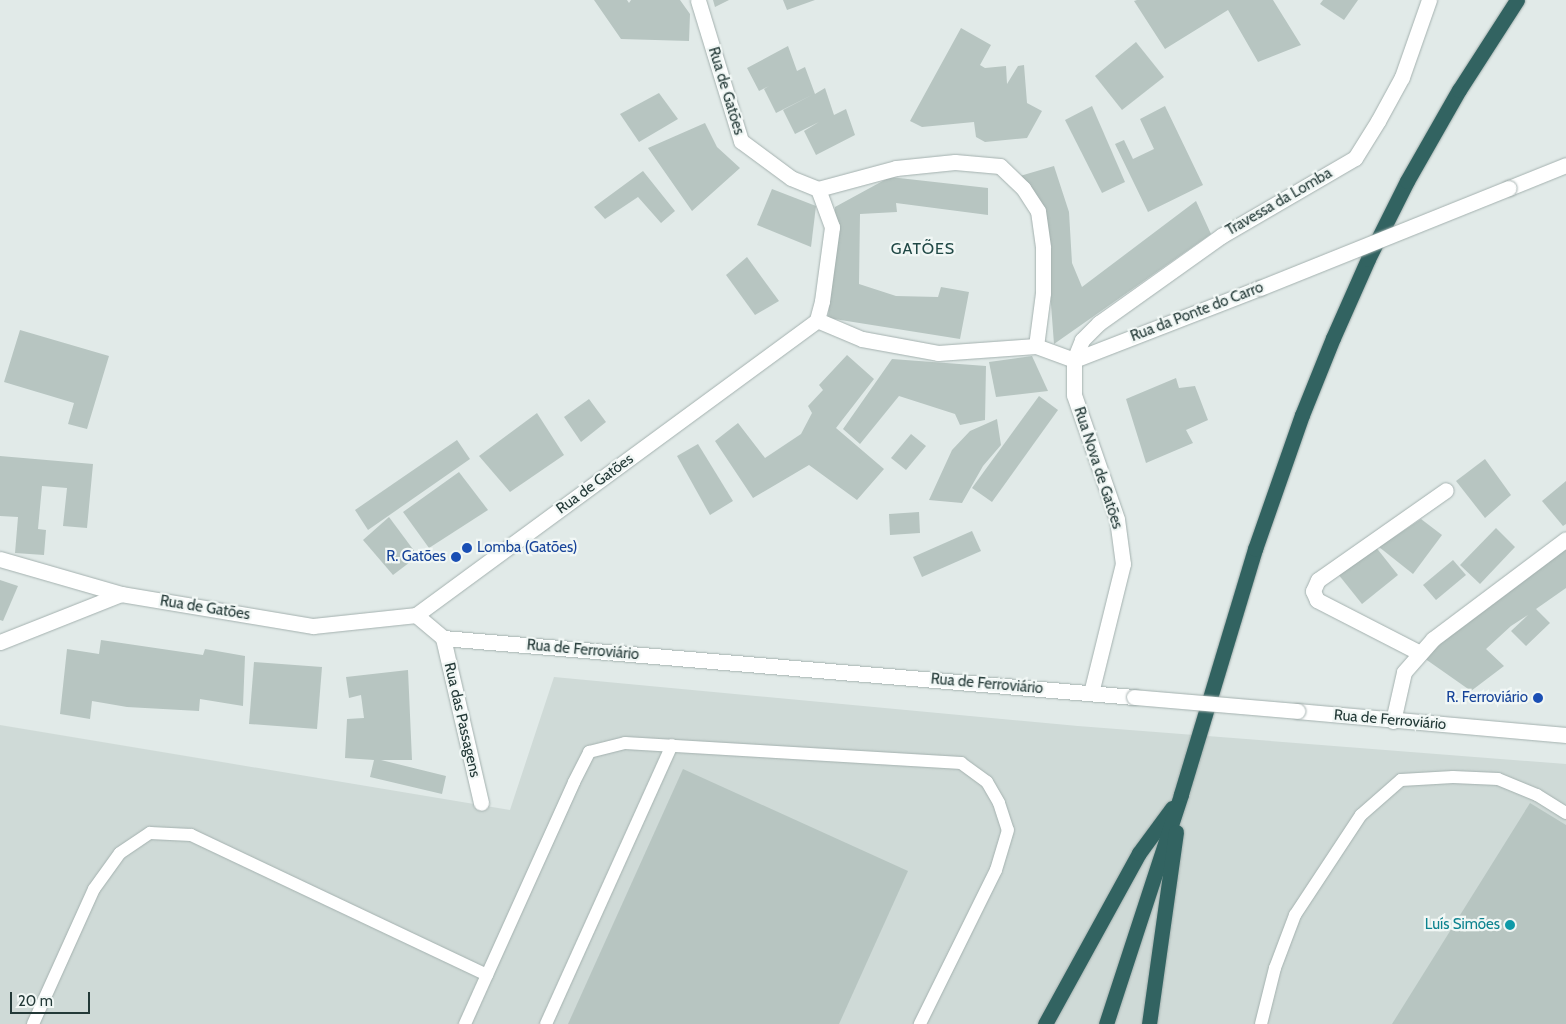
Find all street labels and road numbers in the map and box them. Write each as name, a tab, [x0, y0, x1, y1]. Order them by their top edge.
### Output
street label: Rua de Gatões	[704, 45, 748, 137]
street label: Travessa da Lomba	[1223, 164, 1335, 240]
street label: Rua da Ponte do Carro	[1128, 278, 1266, 346]
street label: Rua Nova de Gatões	[1070, 405, 1126, 531]
street label: Rua de Gatões	[553, 450, 637, 518]
street label: Rua de Gatões	[159, 592, 251, 624]
street label: Rua de Ferroviário	[526, 636, 640, 664]
street label: Rua das Passagens	[440, 661, 484, 779]
street label: Rua de Ferroviário	[930, 670, 1044, 698]
street label: Rua de Ferroviário	[1333, 706, 1447, 734]

